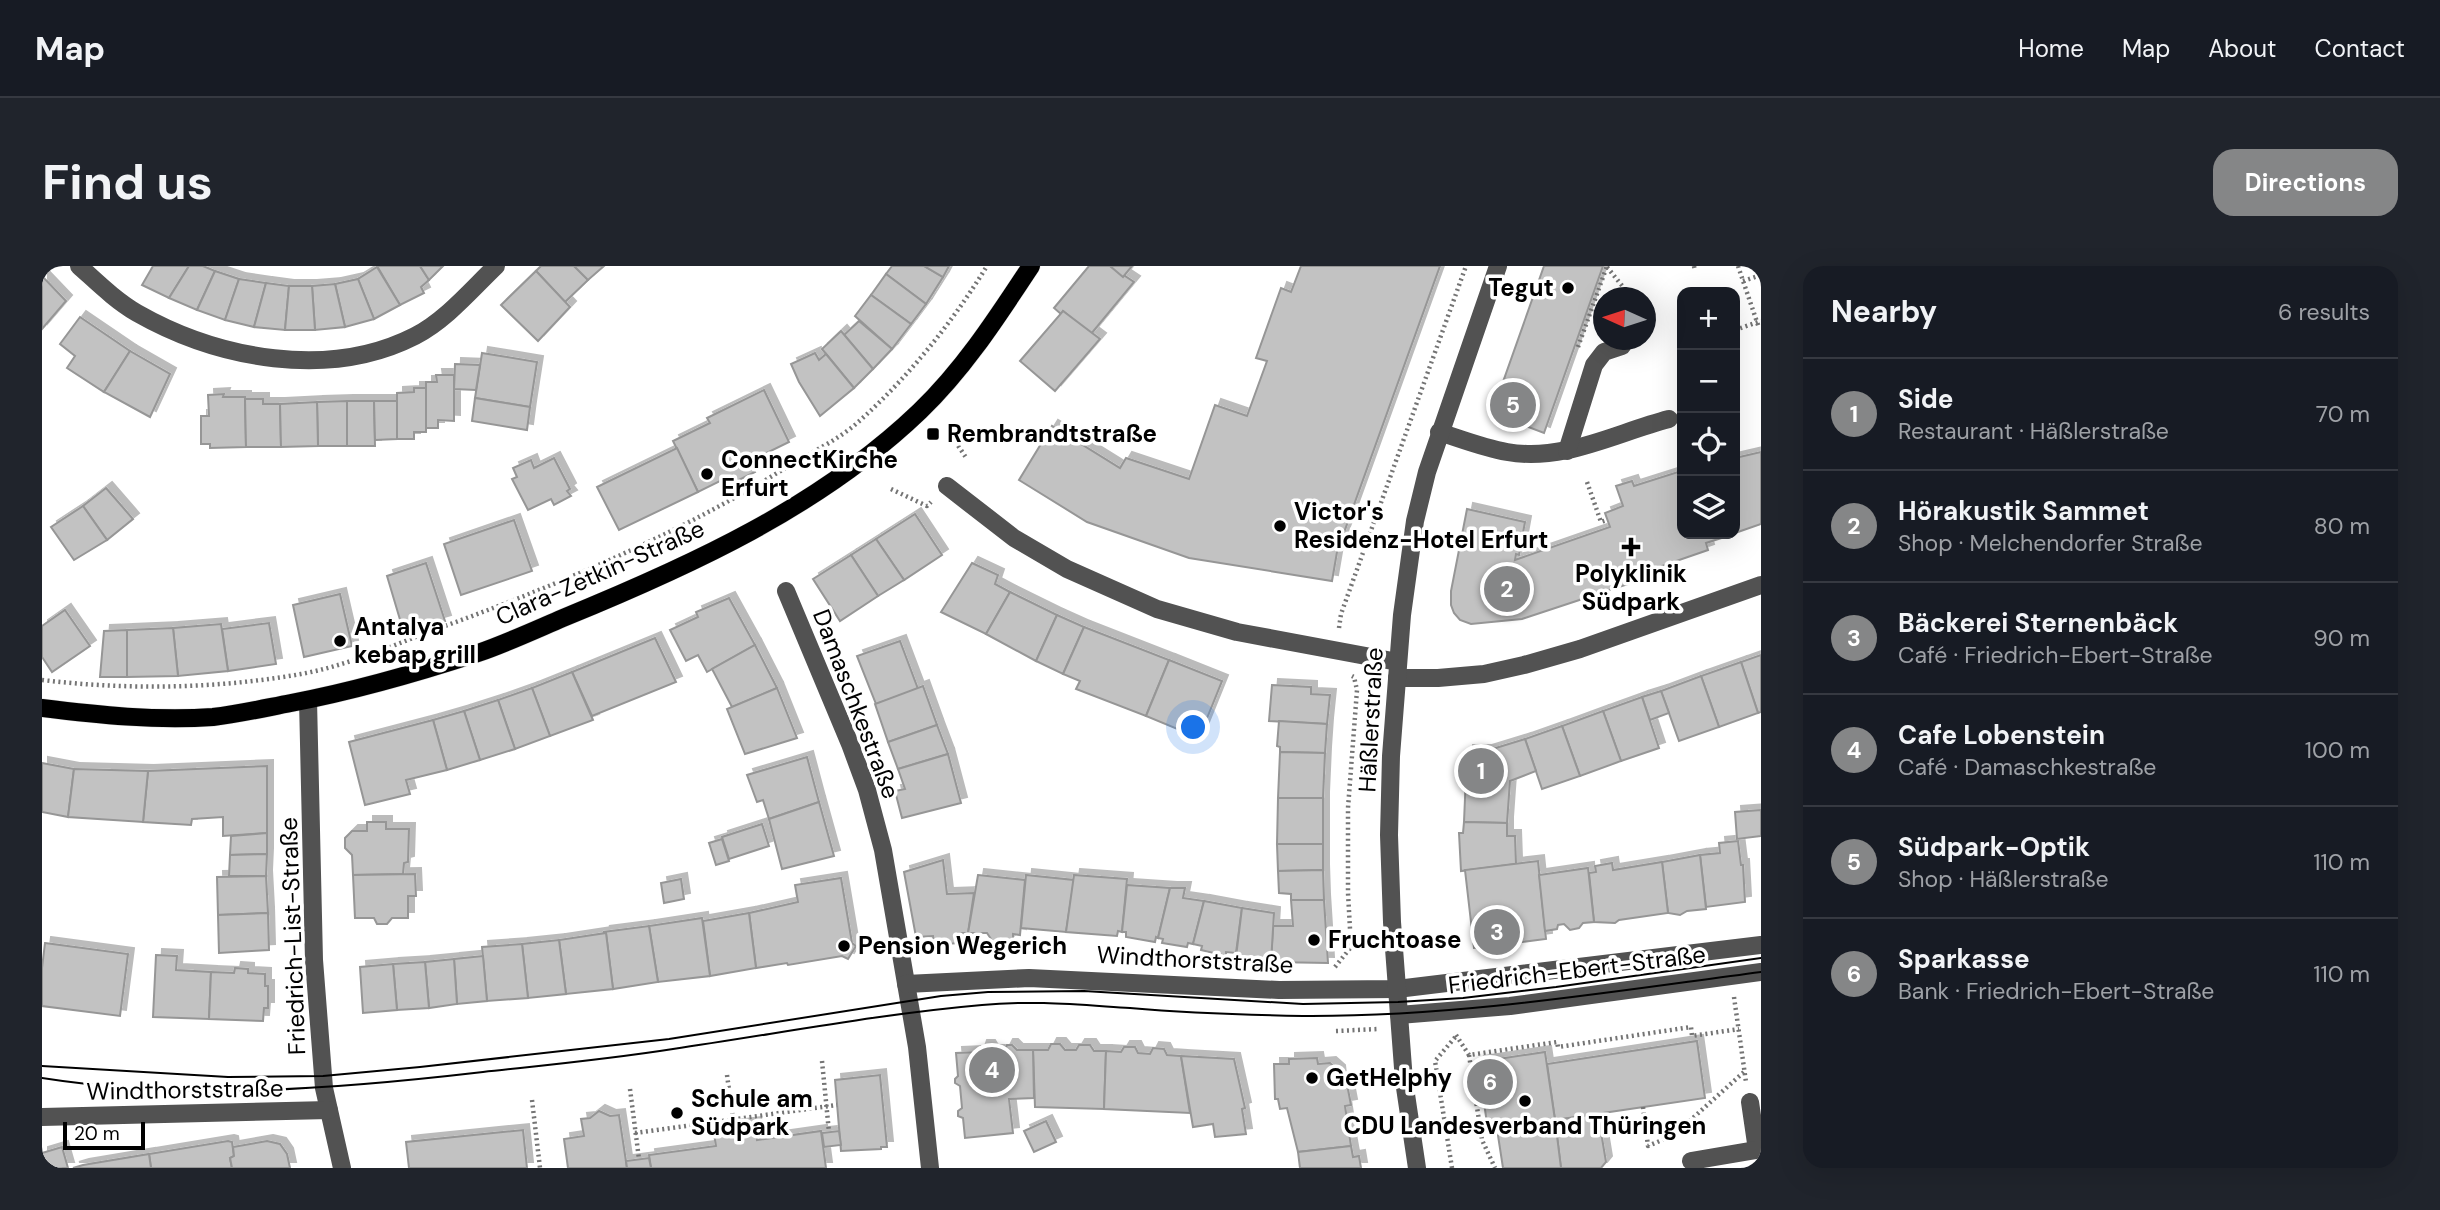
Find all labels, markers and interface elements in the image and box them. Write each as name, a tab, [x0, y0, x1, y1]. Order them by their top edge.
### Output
text: Map	[35, 27, 105, 70]
text: Home	[2018, 33, 2084, 64]
text: Map	[2122, 33, 2170, 64]
text: About	[2208, 33, 2277, 64]
text: Contact	[2315, 33, 2405, 64]
button: Directions	[2213, 149, 2398, 216]
text: Find us	[42, 150, 213, 214]
place label: Tegut	[1488, 272, 1554, 303]
marker: Tegut	[1560, 280, 1576, 296]
north arrow	[1593, 287, 1656, 350]
map controls	[1677, 287, 1740, 539]
button: +	[1677, 287, 1740, 350]
text: Nearby	[1831, 292, 1937, 331]
text: 6 results	[2278, 297, 2370, 327]
button: −	[1677, 350, 1740, 413]
pin: 5	[1490, 379, 1536, 431]
text: Side	[1898, 382, 1954, 416]
text: 1	[1850, 399, 1858, 429]
text: 70 m	[2316, 399, 2370, 429]
button: locate	[1677, 413, 1740, 476]
text: Restaurant · Häßlerstraße	[1898, 416, 2169, 446]
place label: Rembrandtstraße	[947, 418, 1157, 449]
marker: Rembrandtstraße	[925, 426, 941, 442]
place label: ConnectKirche Erfurt	[721, 444, 898, 503]
marker: ConnectKirche Erfurt	[699, 466, 715, 482]
button: layers	[1677, 476, 1740, 539]
text: Hörakustik Sammet	[1898, 494, 2149, 528]
place label: Victor's Residenz-Hotel Erfurt	[1294, 496, 1548, 555]
text: 2	[1847, 511, 1861, 541]
text: 80 m	[2314, 511, 2370, 541]
street label: Clara-Zetkin-Straße	[491, 513, 709, 633]
marker: Victor's Residenz-Hotel Erfurt	[1272, 518, 1288, 534]
text: Shop · Melchendorfer Straße	[1898, 528, 2203, 558]
marker: Polyklinik Südpark	[1621, 537, 1641, 557]
place label: Polyklinik Südpark	[1575, 558, 1687, 617]
pin: 2	[1484, 563, 1530, 615]
street label: Damaschkestraße	[806, 605, 907, 803]
text: Bäckerei Sternenbäck	[1898, 606, 2178, 640]
place label: Antalya kebap grill	[354, 611, 476, 670]
text: 3	[1847, 623, 1861, 653]
text: 90 m	[2313, 623, 2370, 653]
marker: Antalya kebap grill	[332, 633, 348, 649]
text: Café · Friedrich-Ebert-Straße	[1898, 640, 2213, 670]
street label: Häßlerstraße	[1351, 647, 1390, 793]
your location	[1176, 710, 1210, 744]
text: Cafe Lobenstein	[1898, 718, 2105, 752]
text: 4	[1847, 735, 1861, 765]
text: 100 m	[2305, 735, 2370, 765]
pin: 1	[1458, 745, 1504, 797]
text: Café · Damaschkestraße	[1898, 752, 2156, 782]
street label: Friedrich-List-Straße	[273, 817, 312, 1056]
text: Südpark-Optik	[1898, 830, 2090, 864]
text: 5	[1847, 847, 1861, 877]
text: 110 m	[2313, 847, 2370, 877]
text: Shop · Häßlerstraße	[1898, 864, 2108, 894]
pin: 3	[1474, 906, 1520, 958]
place label: Fruchtoase	[1328, 924, 1461, 955]
place label: Pension Wegerich	[858, 930, 1067, 961]
marker: Fruchtoase	[1306, 932, 1322, 948]
marker: Pension Wegerich	[836, 938, 852, 954]
street label: Friedrich-Ebert-Straße	[1446, 938, 1707, 1001]
street label: Windthorststraße	[1096, 939, 1294, 980]
text: Sparkasse	[1898, 942, 2030, 976]
text: 6	[1847, 959, 1861, 989]
text: 110 m	[2313, 959, 2370, 989]
text: Bank · Friedrich-Ebert-Straße	[1898, 976, 2214, 1006]
pin: 4	[969, 1044, 1015, 1096]
pin: 6	[1467, 1056, 1513, 1108]
place label: GetHelphy	[1326, 1062, 1452, 1093]
marker: GetHelphy	[1304, 1070, 1320, 1086]
street label: Windthorststraße	[86, 1072, 284, 1107]
place label: Schule am Südpark	[691, 1083, 813, 1142]
marker: CDU Landesverband Thüringen	[1517, 1093, 1533, 1109]
marker: Schule am Südpark	[669, 1105, 685, 1121]
place label: CDU Landesverband Thüringen	[1344, 1110, 1706, 1141]
scale bar	[63, 1119, 145, 1151]
text: 20 m	[74, 1121, 120, 1146]

